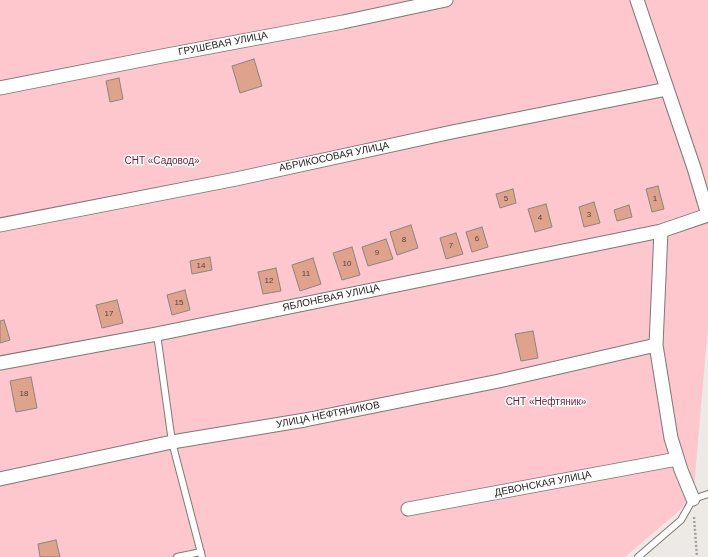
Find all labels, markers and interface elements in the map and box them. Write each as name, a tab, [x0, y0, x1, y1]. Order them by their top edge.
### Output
street label: ГРУШЕВАЯ УЛИЦА	[177, 29, 269, 59]
street label: АБРИКОСОВАЯ УЛИЦА	[278, 139, 390, 175]
park label: СНТ «Садовод»	[124, 155, 200, 167]
house number: 5	[504, 194, 508, 204]
house number: 1	[653, 194, 657, 204]
house number: 3	[587, 210, 591, 220]
house number: 4	[538, 213, 542, 223]
house number: 6	[475, 234, 479, 244]
house number: 8	[402, 235, 406, 245]
house number: 7	[449, 241, 453, 251]
house number: 9	[375, 248, 379, 258]
house number: 10	[343, 259, 351, 269]
house number: 14	[197, 261, 205, 271]
house number: 11	[302, 269, 310, 279]
house number: 12	[265, 276, 273, 286]
street label: ЯБЛОНЕВАЯ УЛИЦА	[281, 282, 381, 314]
house number: 15	[175, 298, 183, 308]
house number: 17	[105, 309, 113, 319]
house number: 18	[20, 389, 28, 399]
park label: СНТ «Нефтяник»	[506, 396, 586, 408]
street label: УЛИЦА НЕФТЯНИКОВ	[275, 399, 381, 431]
street label: ДЕВОНСКАЯ УЛИЦА	[494, 469, 592, 499]

